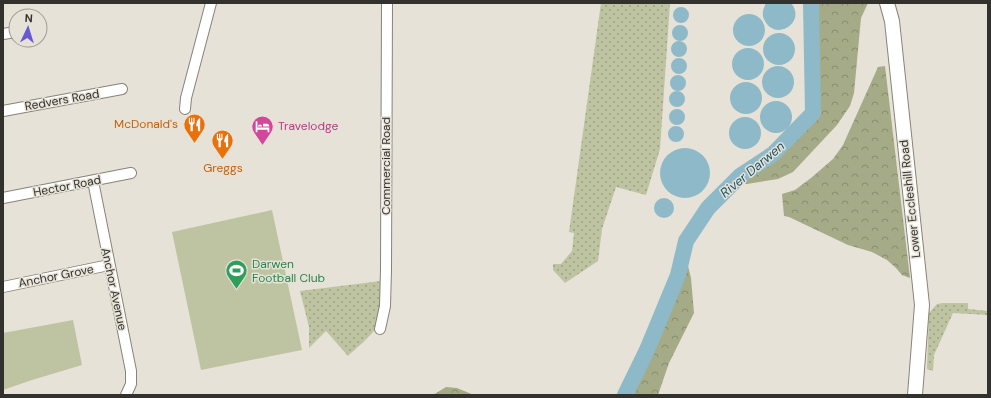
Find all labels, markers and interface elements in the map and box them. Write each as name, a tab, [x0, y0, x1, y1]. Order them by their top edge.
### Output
north arrow	[8, 8, 48, 48]
text: N	[24, 11, 33, 25]
street label: Redvers Road	[23, 86, 101, 114]
restaurant icon: McDonald's	[181, 111, 207, 144]
hotel icon: Travelodge	[249, 113, 275, 146]
place label: McDonald's	[114, 116, 178, 132]
street label: Commercial Road	[378, 117, 394, 215]
place label: Travelodge	[278, 118, 338, 134]
restaurant icon: Greggs	[210, 128, 236, 161]
water label: River Darwen	[717, 137, 788, 201]
street label: Lower Eccleshill Road	[896, 139, 924, 259]
place label: Greggs	[203, 160, 243, 176]
street label: Hector Road	[32, 172, 102, 200]
street label: Anchor Avenue	[97, 246, 131, 332]
place label: Darwen Football Club	[252, 256, 325, 286]
sports icon: Darwen Football Club	[224, 258, 250, 291]
street label: Anchor Grove	[17, 261, 95, 291]

